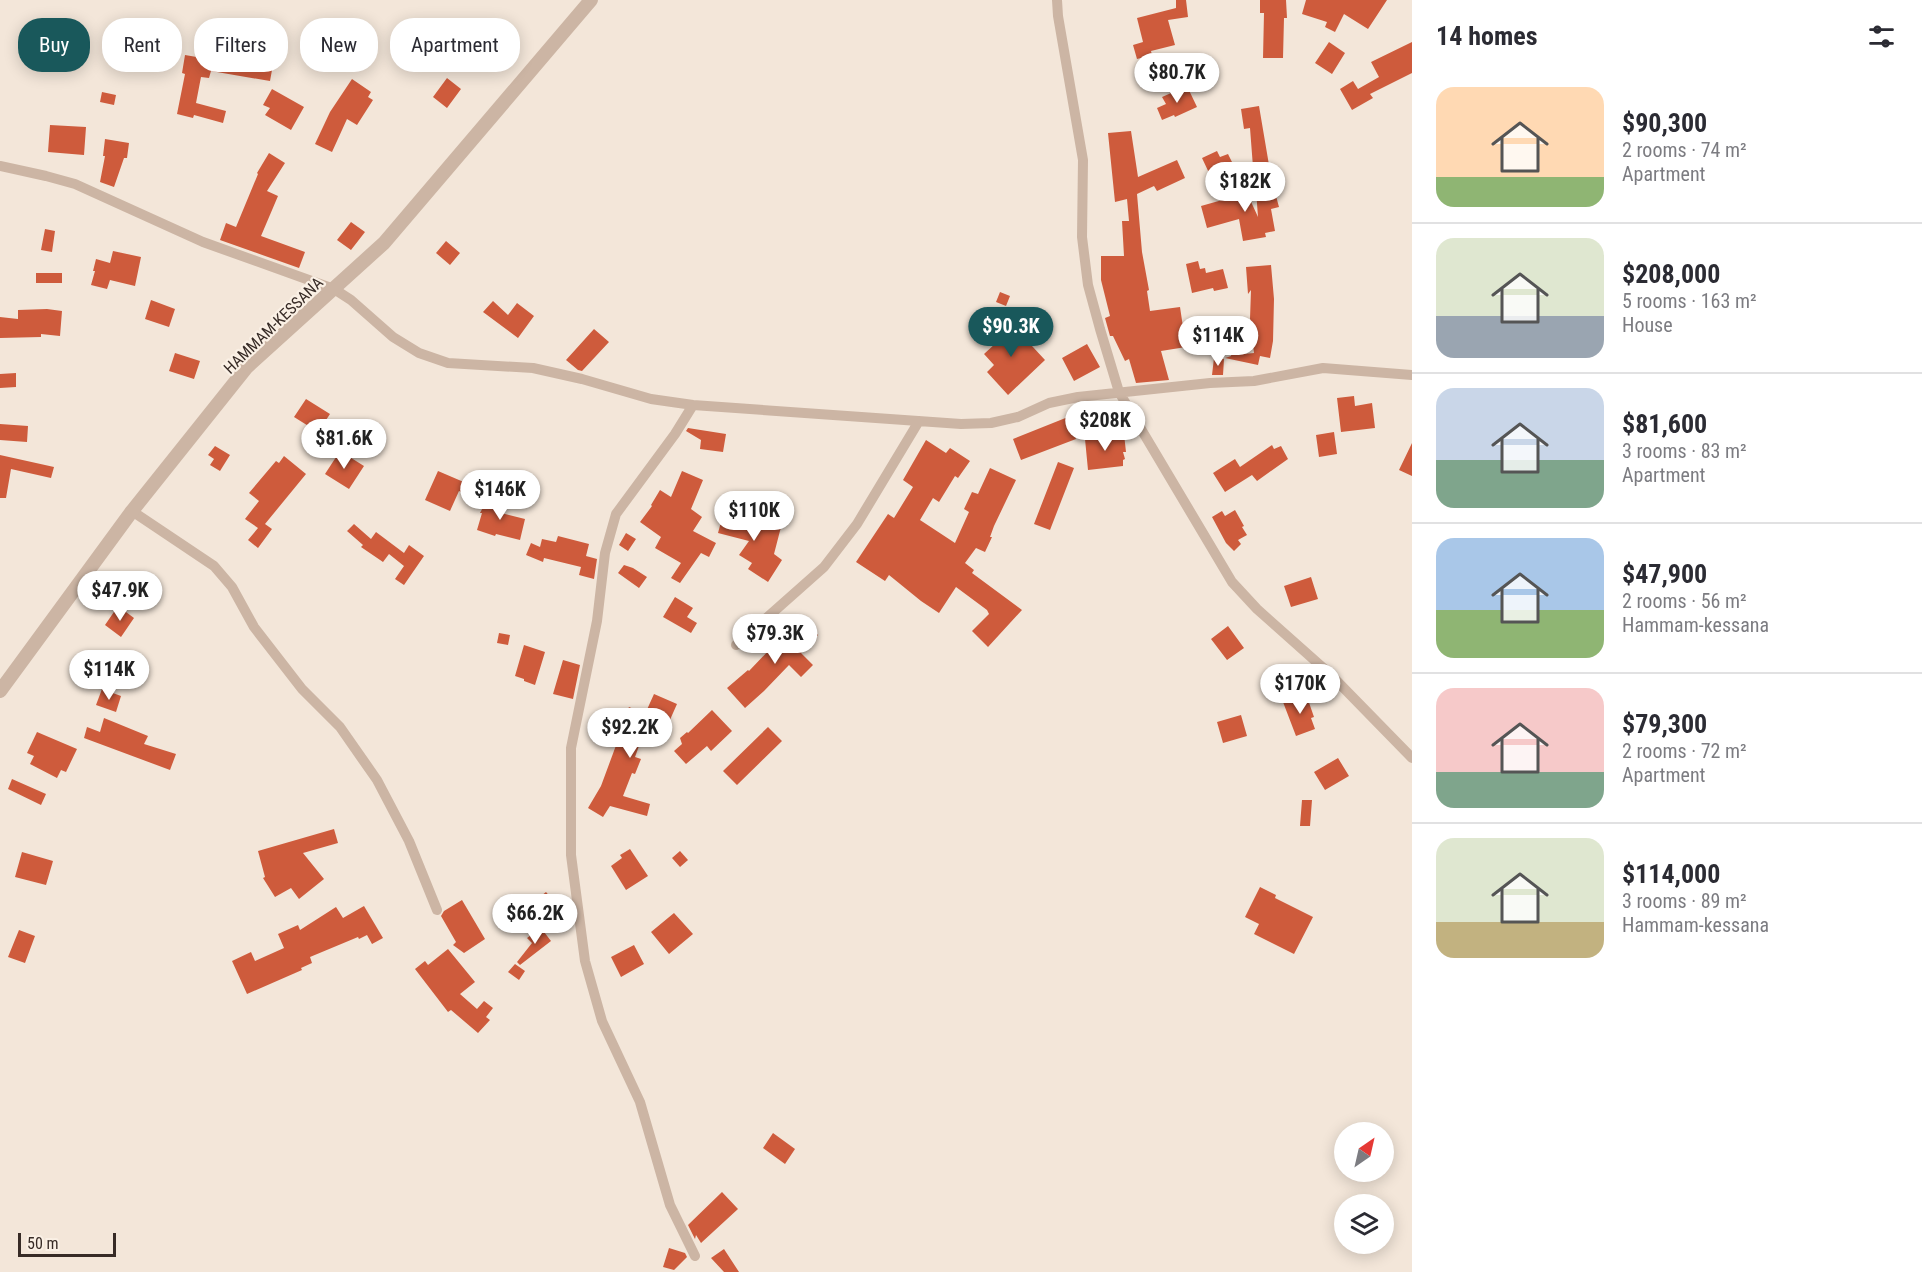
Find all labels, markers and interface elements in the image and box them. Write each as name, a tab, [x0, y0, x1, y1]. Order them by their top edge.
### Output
chip: Buy	[18, 18, 90, 72]
chip: Rent	[102, 18, 182, 72]
chip: Filters	[194, 18, 288, 72]
chip: New	[300, 18, 378, 72]
chip: Apartment	[390, 18, 520, 72]
icon: filters	[1865, 20, 1898, 53]
text: 14 homes	[1436, 21, 1538, 51]
pin: $80.7K	[1128, 53, 1226, 104]
text: $80.7K	[1148, 60, 1206, 84]
text: $90,300	[1622, 108, 1707, 138]
icon: home	[1484, 111, 1556, 183]
text: 2 rooms · 74 m²	[1622, 138, 1747, 162]
pin: $182K	[1203, 162, 1287, 213]
text: Apartment	[1622, 162, 1706, 186]
text: $182K	[1219, 169, 1271, 193]
text: $208,000	[1622, 259, 1720, 289]
icon: home	[1484, 262, 1556, 334]
street label: HAMMAM-KESSANA	[220, 273, 327, 378]
text: 5 rooms · 163 m²	[1622, 289, 1757, 313]
pin: $90.3K	[962, 307, 1060, 358]
text: House	[1622, 313, 1673, 337]
text: $90.3K	[982, 314, 1040, 338]
pin: $114K	[1176, 316, 1260, 367]
text: $114K	[1192, 323, 1244, 347]
pin: $208K	[1063, 401, 1147, 452]
text: $208K	[1079, 408, 1131, 432]
text: $81,600	[1622, 409, 1707, 439]
icon: home	[1484, 412, 1556, 484]
pin: $81.6K	[295, 419, 393, 470]
text: $81.6K	[315, 426, 373, 450]
text: 3 rooms · 83 m²	[1622, 439, 1747, 463]
text: Apartment	[1622, 463, 1706, 487]
pin: $146K	[458, 470, 542, 521]
text: $146K	[474, 477, 526, 501]
pin: $110K	[712, 491, 796, 542]
text: $110K	[728, 498, 780, 522]
text: $47,900	[1622, 559, 1707, 589]
icon: home	[1484, 562, 1556, 634]
pin: $47.9K	[71, 571, 169, 622]
text: $47.9K	[91, 578, 149, 602]
text: 2 rooms · 56 m²	[1622, 589, 1747, 613]
text: Hammam-kessana	[1622, 613, 1769, 637]
pin: $79.3K	[726, 614, 824, 665]
text: $79.3K	[746, 621, 804, 645]
pin: $114K	[67, 650, 151, 701]
text: $114K	[83, 657, 135, 681]
pin: $170K	[1258, 664, 1342, 715]
text: $170K	[1274, 671, 1326, 695]
pin: $92.2K	[581, 708, 679, 759]
text: $79,300	[1622, 709, 1707, 739]
icon: home	[1484, 712, 1556, 784]
text: $92.2K	[601, 715, 659, 739]
text: 2 rooms · 72 m²	[1622, 739, 1747, 763]
text: Apartment	[1622, 763, 1706, 787]
text: $114,000	[1622, 859, 1720, 889]
icon: home	[1484, 862, 1556, 934]
text: 3 rooms · 89 m²	[1622, 889, 1747, 913]
pin: $66.2K	[486, 894, 584, 945]
text: $66.2K	[506, 901, 564, 925]
text: Hammam-kessana	[1622, 913, 1769, 937]
north arrow	[1334, 1122, 1394, 1182]
map controls	[1334, 1122, 1394, 1254]
button: layers	[1334, 1194, 1394, 1254]
scale bar	[18, 1230, 116, 1258]
text: 50 m	[27, 1234, 59, 1253]

